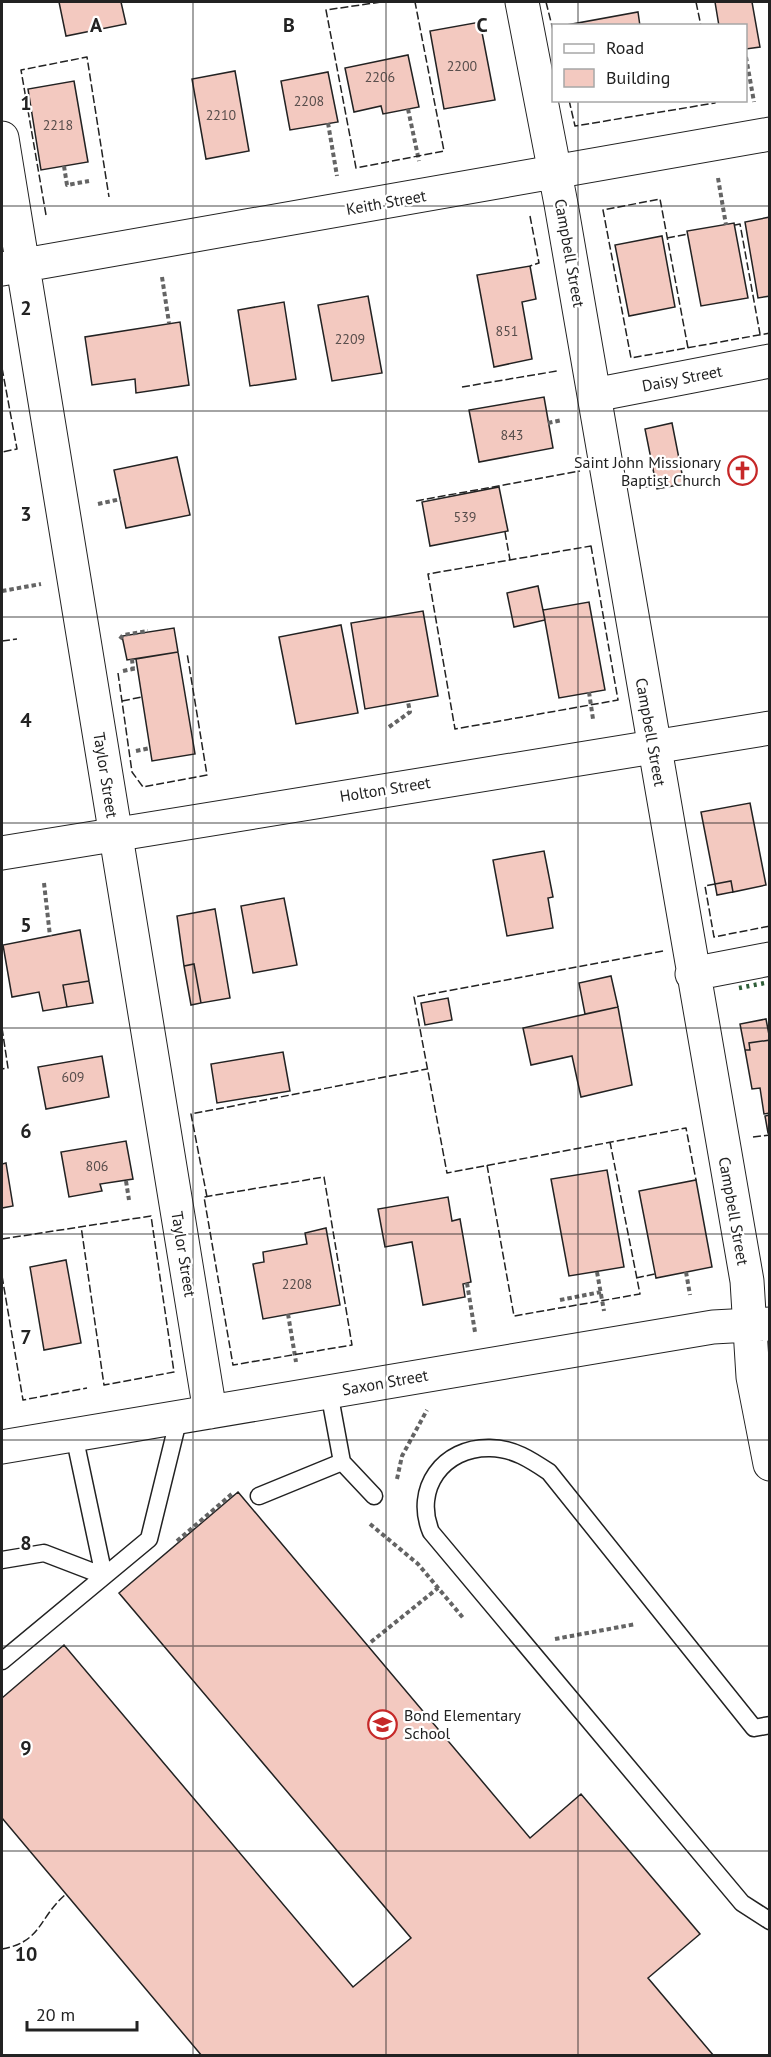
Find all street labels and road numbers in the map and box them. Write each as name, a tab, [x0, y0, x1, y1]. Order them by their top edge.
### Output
street label: Keith Street	[345, 185, 428, 219]
street label: Campbell Street	[551, 197, 589, 309]
street label: Daisy Street	[640, 360, 724, 396]
street label: Campbell Street	[632, 676, 670, 788]
street label: Taylor Street	[89, 731, 123, 820]
street label: Holton Street	[338, 772, 432, 806]
street label: Campbell Street	[715, 1155, 753, 1267]
street label: Taylor Street	[167, 1210, 201, 1299]
street label: Saxon Street	[341, 1365, 430, 1399]

